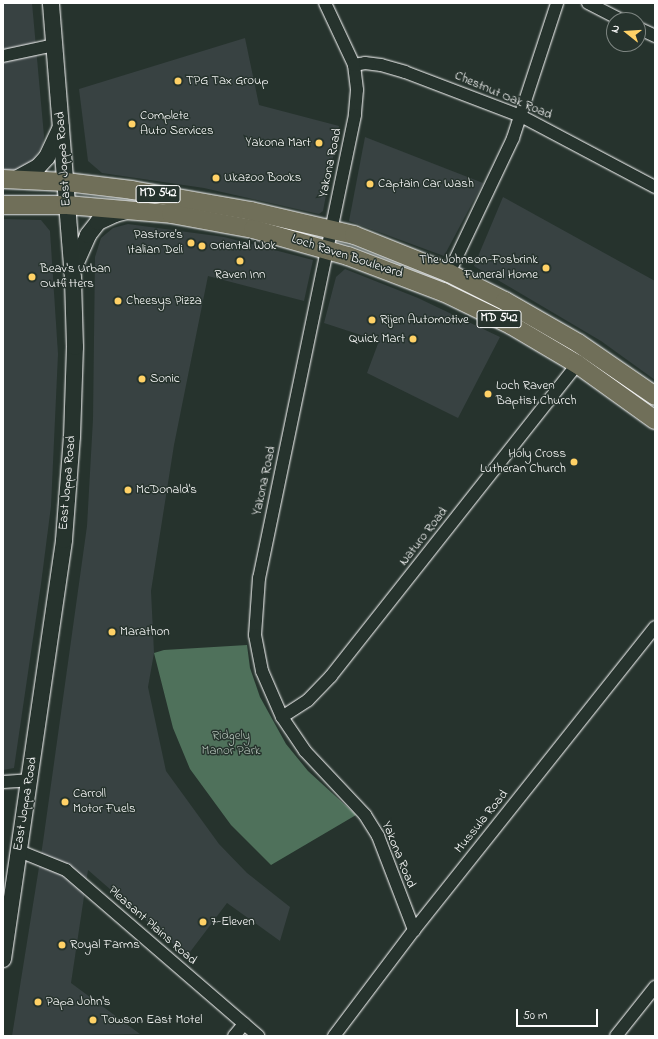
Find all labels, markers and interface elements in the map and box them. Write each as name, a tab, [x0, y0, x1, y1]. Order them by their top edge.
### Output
north arrow	[606, 12, 646, 52]
text: N	[607, 23, 624, 35]
street label: Chestnut Oak Road	[452, 68, 554, 124]
place label: TPG Tax Group	[186, 73, 269, 89]
marker: TPG Tax Group	[173, 76, 183, 86]
place label: Complete Auto Services	[140, 109, 214, 140]
street label: East Joppa Road	[53, 111, 75, 207]
marker: Complete Auto Services	[127, 119, 137, 129]
street label: Yakona Road	[316, 127, 346, 199]
place label: Yakona Mart	[246, 135, 311, 151]
marker: Yakona Mart	[314, 138, 324, 148]
place label: Ukazoo Books	[224, 170, 301, 186]
marker: Ukazoo Books	[211, 173, 221, 183]
place label: Captain Car Wash	[378, 176, 474, 192]
marker: Captain Car Wash	[365, 179, 375, 189]
road number: MD 542	[135, 184, 181, 204]
place label: Pastore’s Italian Deli	[127, 228, 183, 259]
street label: Loch Raven Boulevard	[289, 232, 405, 282]
marker: Pastore’s Italian Deli	[186, 238, 196, 248]
place label: Oriental Wok	[210, 238, 276, 254]
marker: Oriental Wok	[197, 241, 207, 251]
place label: The Johnson-Fosbrink Funeral Home	[419, 253, 538, 284]
marker: Raven Inn	[235, 256, 245, 266]
place label: Beav's Urban Outfitters	[40, 262, 110, 293]
marker: The Johnson-Fosbrink Funeral Home	[541, 263, 551, 273]
place label: Raven Inn	[215, 267, 265, 283]
marker: Beav's Urban Outfitters	[27, 272, 37, 282]
place label: Cheesys Pizza	[126, 293, 202, 309]
marker: Cheesys Pizza	[113, 296, 123, 306]
road number: MD 542	[476, 309, 522, 329]
place label: Rijen Automotive	[380, 312, 469, 328]
marker: Rijen Automotive	[367, 315, 377, 325]
place label: Quick Mart	[349, 331, 405, 347]
marker: Quick Mart	[408, 334, 418, 344]
place label: Sonic	[150, 371, 180, 387]
marker: Sonic	[137, 374, 147, 384]
place label: Loch Raven Baptist Church	[496, 379, 576, 410]
marker: Loch Raven Baptist Church	[483, 389, 493, 399]
street label: East Joppa Road	[56, 435, 80, 531]
street label: Yakona Road	[250, 445, 280, 517]
place label: Holy Cross Lutheran Church	[480, 447, 566, 478]
marker: Holy Cross Lutheran Church	[569, 457, 579, 467]
place label: McDonald's	[136, 482, 197, 498]
marker: McDonald's	[123, 485, 133, 495]
street label: Naturo Road	[396, 505, 452, 569]
place label: Marathon	[120, 624, 170, 640]
marker: Marathon	[107, 627, 117, 637]
park label: Ridgely Manor Park	[202, 729, 260, 760]
street label: East Joppa Road	[11, 756, 41, 852]
place label: Carroll Motor Fuels	[73, 787, 136, 818]
street label: Mussula Road	[452, 787, 512, 857]
marker: Carroll Motor Fuels	[60, 797, 70, 807]
street label: Yakona Road	[378, 819, 418, 891]
street label: Pleasant Plains Road	[105, 883, 199, 969]
place label: 7-Eleven	[211, 914, 255, 930]
marker: 7-Eleven	[198, 917, 208, 927]
place label: Royal Farms	[70, 937, 140, 953]
marker: Royal Farms	[57, 940, 67, 950]
place label: Papa John's	[46, 994, 110, 1010]
marker: Papa John's	[33, 997, 43, 1007]
scale bar	[518, 1001, 600, 1027]
text: 50 m	[523, 1007, 547, 1025]
place label: Towson East Motel	[101, 1012, 202, 1028]
marker: Towson East Motel	[88, 1015, 98, 1025]

